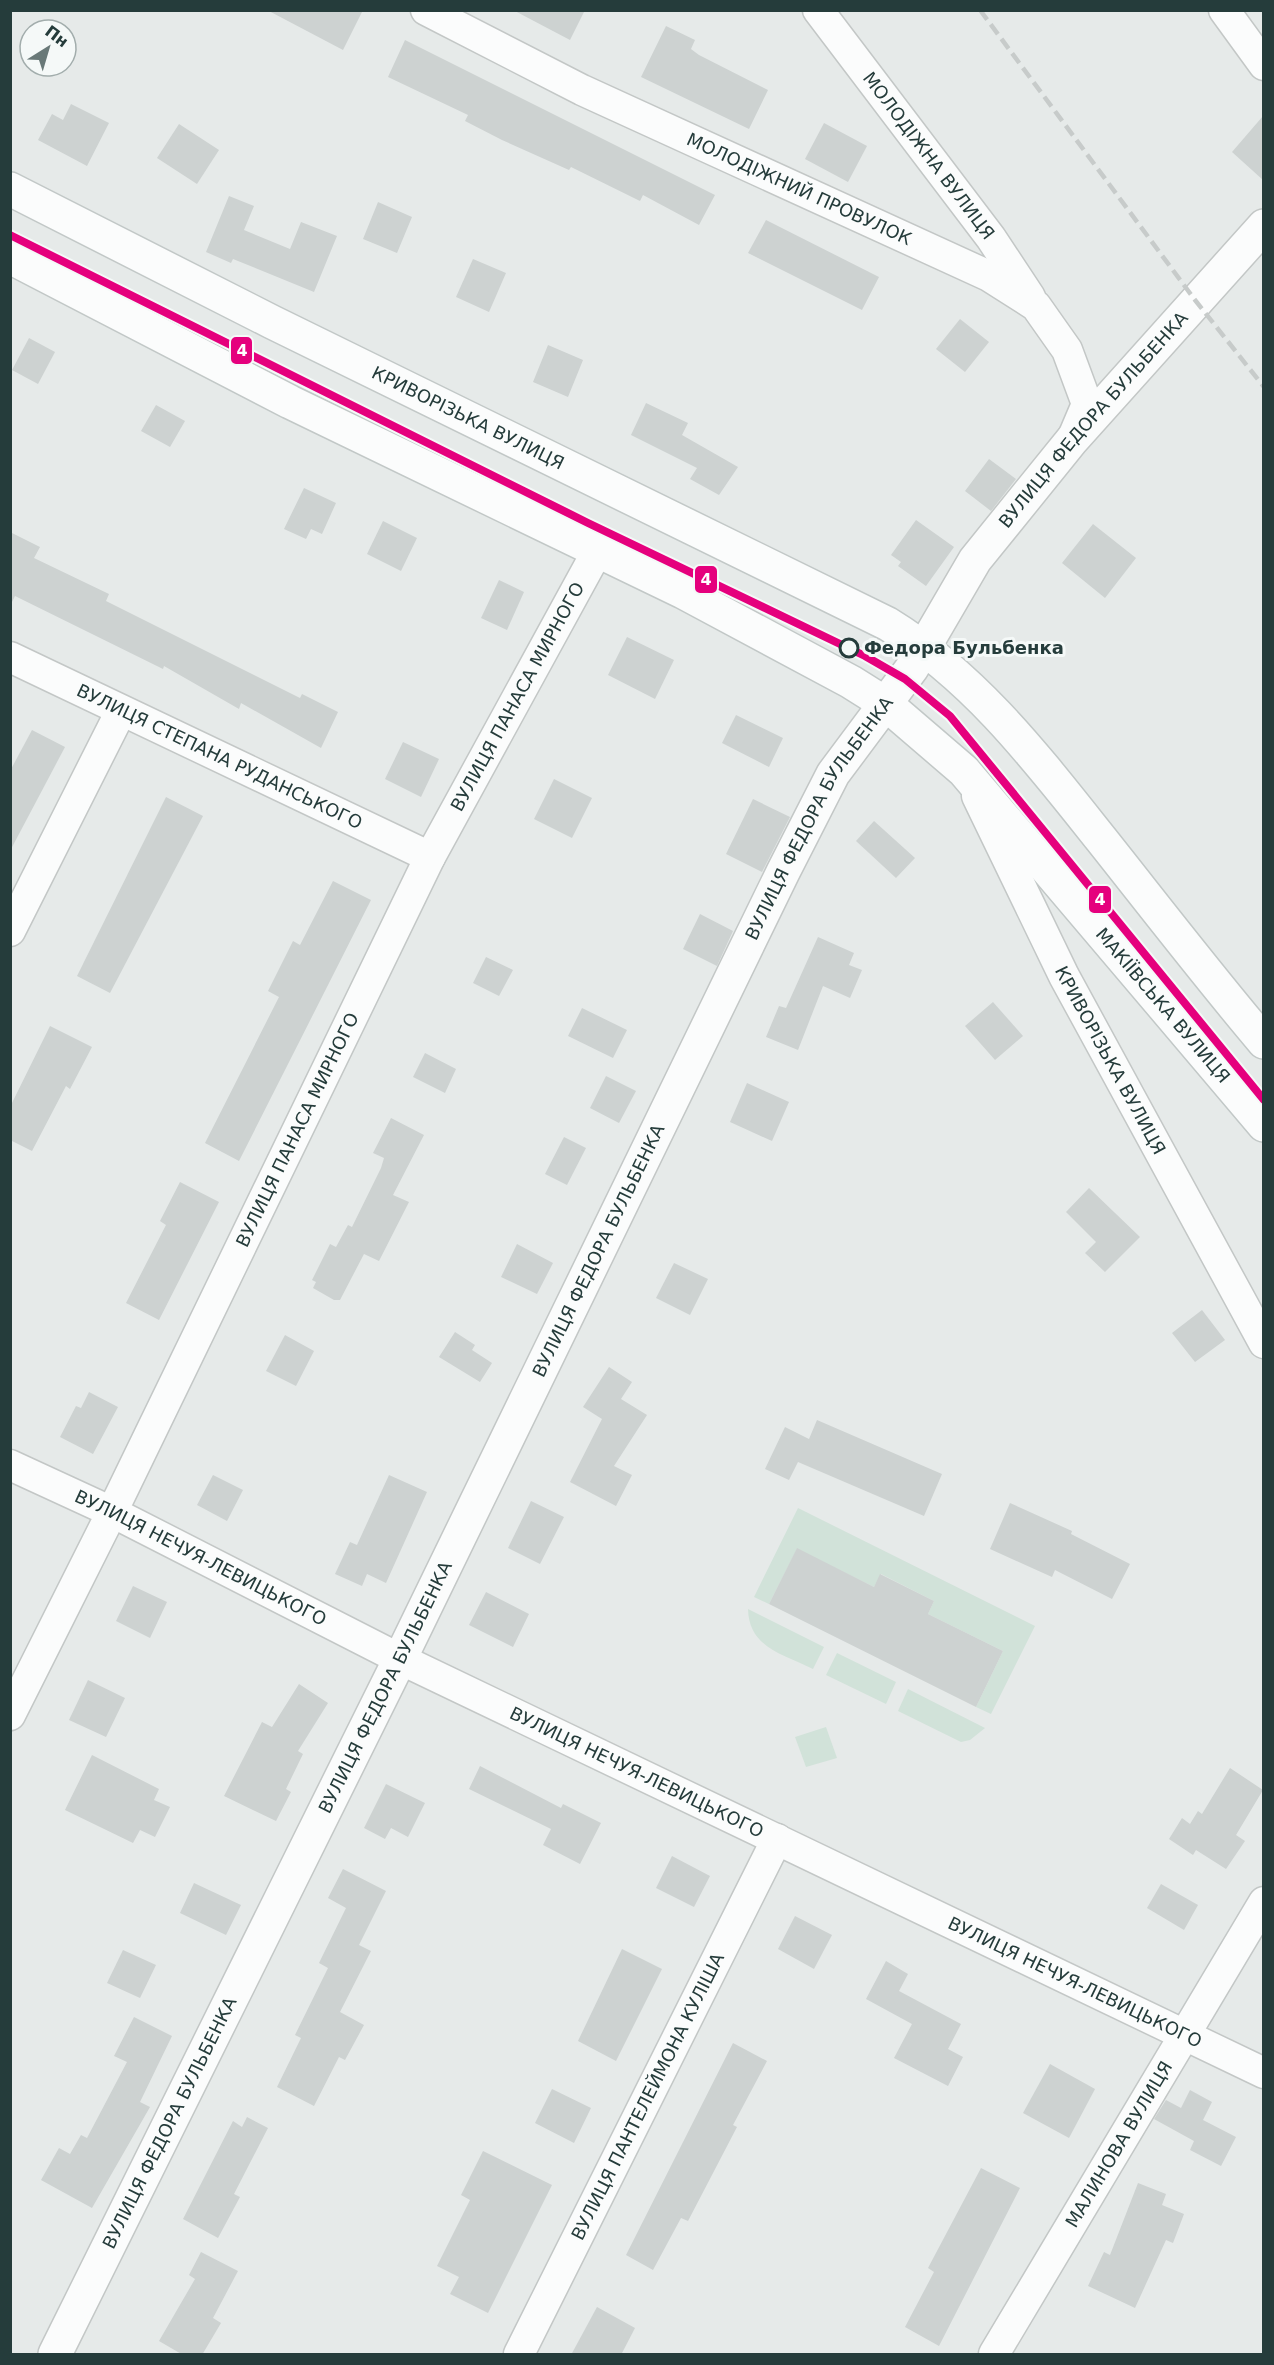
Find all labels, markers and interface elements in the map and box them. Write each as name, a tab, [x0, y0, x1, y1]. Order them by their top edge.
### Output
north arrow	[18, 18, 78, 78]
text: Пн	[41, 21, 72, 51]
street label: МОЛОДІЖНА ВУЛИЦЯ	[859, 68, 999, 243]
street label: МОЛОДІЖНИЙ ПРОВУЛОК	[684, 128, 915, 249]
street label: ВУЛИЦЯ ФЕДОРА БУЛЬБЕНКА	[994, 307, 1192, 532]
line badge: 4	[230, 336, 253, 365]
text: 4	[236, 341, 248, 360]
street label: КРИВОРІЗЬКА ВУЛИЦЯ	[369, 362, 568, 474]
line badge: 4	[694, 565, 718, 594]
text: 4	[700, 570, 712, 589]
street label: ВУЛИЦЯ ПАНАСА МИРНОГО	[446, 578, 588, 815]
place label: Федора Бульбенка	[864, 637, 1064, 658]
marker: Федора Бульбенка	[839, 638, 859, 658]
street label: ВУЛИЦЯ СТЕПАНА РУДАНСЬКОГО	[73, 679, 366, 833]
street label: ВУЛИЦЯ ФЕДОРА БУЛЬБЕНКА	[741, 692, 898, 943]
line badge: 4	[1088, 885, 1112, 914]
text: 4	[1094, 890, 1106, 909]
street label: МАКІЇВСЬКА ВУЛИЦЯ	[1092, 924, 1235, 1087]
street label: КРИВОРІЗЬКА ВУЛИЦЯ	[1051, 963, 1170, 1158]
street label: ВУЛИЦЯ ПАНАСА МИРНОГО	[231, 1009, 363, 1250]
street label: ВУЛИЦЯ ФЕДОРА БУЛЬБЕНКА	[528, 1120, 669, 1380]
street label: ВУЛИЦЯ НЕЧУЯ-ЛЕВИЦЬКОГО	[72, 1485, 330, 1630]
street label: ВУЛИЦЯ ФЕДОРА БУЛЬБЕНКА	[314, 1557, 456, 1817]
street label: ВУЛИЦЯ НЕЧУЯ-ЛЕВИЦЬКОГО	[506, 1702, 767, 1842]
street label: ВУЛИЦЯ НЕЧУЯ-ЛЕВИЦЬКОГО	[945, 1912, 1205, 2052]
street label: ВУЛИЦЯ ПАНТЕЛЕЙМОНА КУЛІША	[567, 1949, 729, 2243]
street label: ВУЛИЦЯ ФЕДОРА БУЛЬБЕНКА	[98, 1993, 241, 2252]
street label: МАЛИНОВА ВУЛИЦЯ	[1061, 2057, 1176, 2231]

